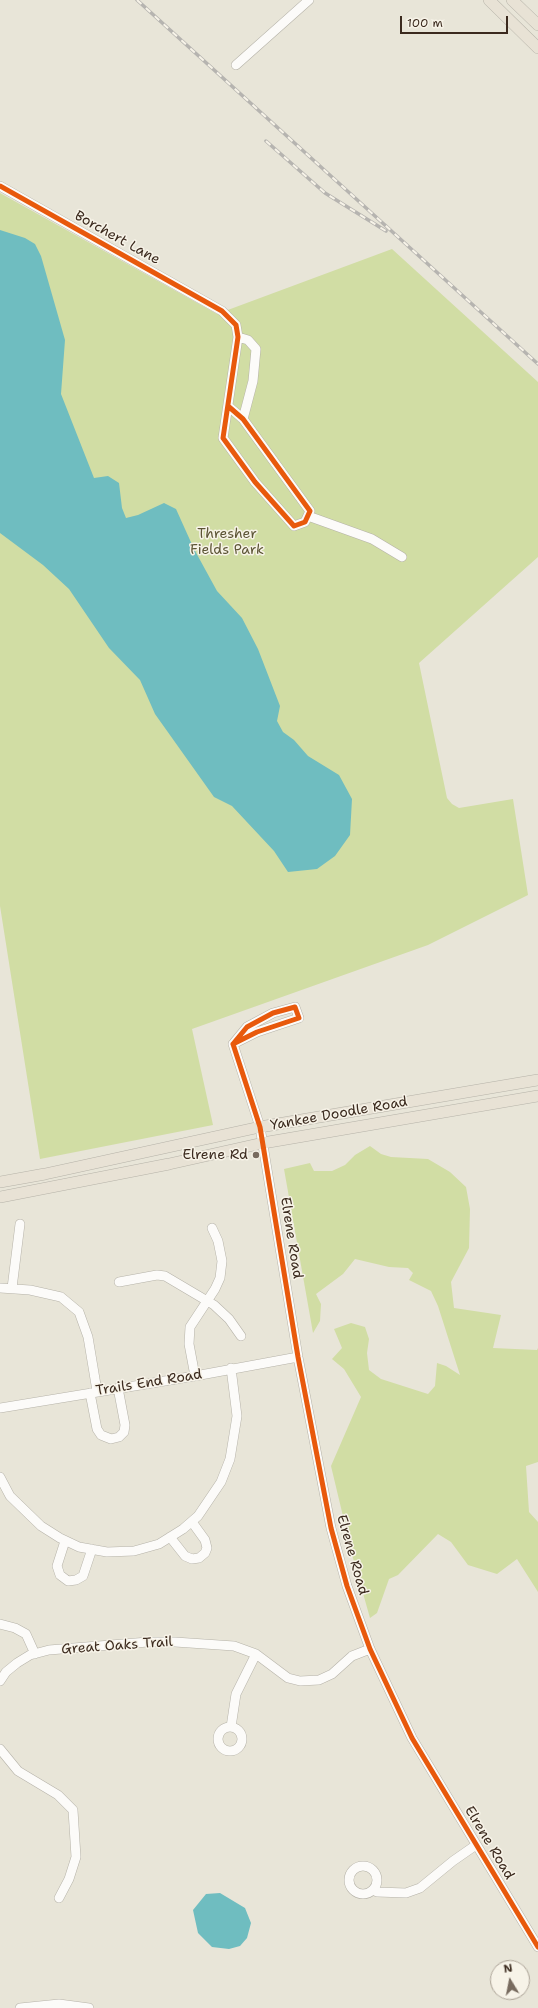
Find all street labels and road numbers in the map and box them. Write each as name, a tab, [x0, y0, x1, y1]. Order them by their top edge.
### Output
street label: Borchert Lane	[71, 208, 163, 268]
street label: Yankee Doodle Road	[269, 1094, 409, 1134]
street label: Elrene Road	[276, 1196, 306, 1280]
street label: Trails End Road	[95, 1366, 203, 1400]
street label: Elrene Road	[333, 1513, 371, 1597]
street label: Great Oaks Trail	[61, 1634, 173, 1658]
street label: Elrene Road	[461, 1803, 517, 1883]

